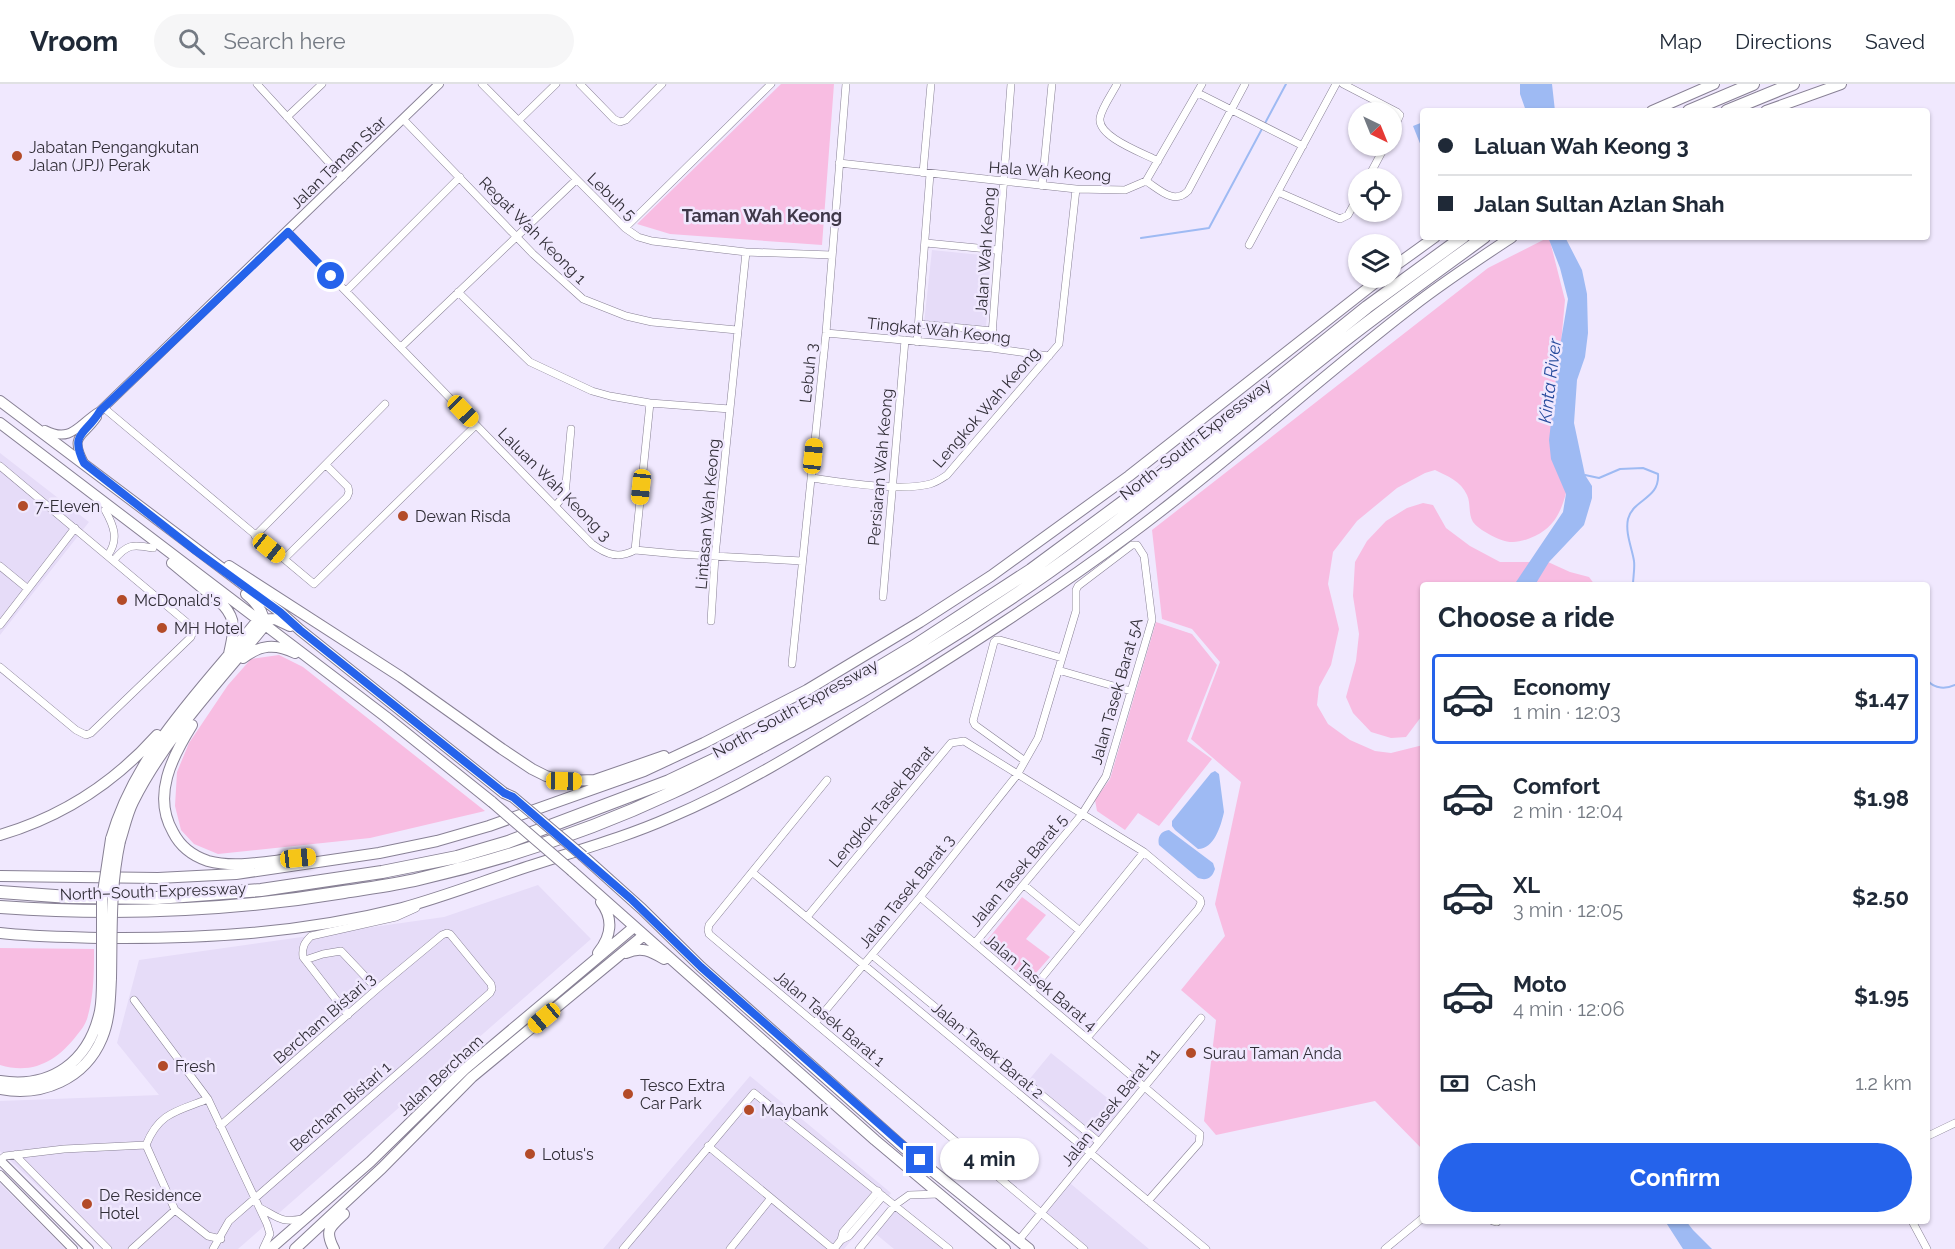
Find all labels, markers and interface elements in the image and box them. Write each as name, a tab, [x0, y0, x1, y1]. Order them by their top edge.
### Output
search box	[154, 14, 574, 68]
text: Vroom	[30, 25, 118, 58]
icon: search	[175, 25, 208, 58]
text: Search here	[223, 28, 346, 54]
text: Map	[1659, 29, 1702, 54]
text: Directions	[1735, 29, 1832, 54]
text: Saved	[1865, 29, 1925, 54]
north arrow	[1348, 102, 1402, 156]
map controls	[1348, 102, 1402, 288]
street label: Jalan Taman Star	[287, 112, 390, 213]
text: Laluan Wah Keong 3	[1474, 133, 1689, 159]
place label: Jabatan Pengangkutan Jalan (JPJ) Perak	[29, 138, 199, 175]
marker: Jabatan Pengangkutan Jalan (JPJ) Perak	[10, 149, 24, 163]
street label: Hala Wah Keong	[988, 158, 1112, 185]
button: locate	[1348, 168, 1402, 222]
street label: Lebuh 5	[583, 169, 640, 224]
street label: Regat Wah Keong 1	[475, 173, 590, 288]
street label: Jalan Wah Keong	[972, 186, 999, 316]
text: Jalan Sultan Azlan Shah	[1474, 191, 1725, 217]
district label: Taman Wah Keong	[682, 205, 842, 226]
button: layers	[1348, 234, 1402, 288]
route start	[317, 262, 344, 289]
street label: Tingkat Wah Keong	[866, 314, 1012, 347]
water label: Kinta River	[1534, 337, 1565, 425]
street label: Lebuh 3	[796, 342, 821, 404]
street label: Lengkok Wah Keong	[929, 343, 1044, 471]
street label: North–South Expressway	[1116, 374, 1275, 504]
street label: Persiaran Wah Keong	[864, 388, 897, 546]
car	[444, 392, 482, 430]
street label: Laluan Wah Keong 3	[494, 424, 615, 545]
car	[802, 437, 824, 475]
street label: Lintasan Wah Keong	[691, 438, 724, 590]
car	[630, 468, 652, 506]
place label: 7-Eleven	[35, 497, 100, 516]
marker: 7-Eleven	[16, 499, 30, 513]
place label: Dewan Risda	[415, 507, 511, 526]
marker: Dewan Risda	[396, 509, 410, 523]
car	[249, 530, 289, 566]
place label: McDonald's	[134, 591, 221, 610]
marker: McDonald's	[115, 593, 129, 607]
text: Choose a ride	[1438, 602, 1614, 633]
street label: Jalan Tasek Barat 5A	[1086, 616, 1147, 767]
place label: MH Hotel	[174, 619, 245, 638]
marker: MH Hotel	[155, 621, 169, 635]
street label: North–South Expressway	[709, 655, 882, 762]
icon: car	[1441, 672, 1495, 726]
text: Economy	[1513, 674, 1611, 700]
text: $1.47	[1854, 686, 1909, 712]
text: 1 min · 12:03	[1513, 700, 1621, 724]
street label: Lengkok Tasek Barat	[825, 741, 938, 871]
icon: car	[1441, 771, 1495, 825]
car	[546, 772, 582, 790]
text: Comfort	[1513, 773, 1600, 799]
text: $1.98	[1853, 785, 1909, 811]
text: 2 min · 12:04	[1513, 799, 1623, 823]
street label: Jalan Tasek Barat 5	[966, 810, 1071, 930]
street label: Jalan Tasek Barat 3	[855, 831, 958, 952]
car	[279, 847, 317, 869]
icon: car	[1441, 870, 1495, 924]
text: XL	[1513, 872, 1540, 898]
street label: North–South Expressway	[60, 879, 247, 904]
text: $2.50	[1852, 884, 1909, 910]
text: 3 min · 12:05	[1513, 898, 1623, 922]
street label: Jalan Tasek Barat 4	[981, 930, 1101, 1035]
street label: Jalan Tasek Barat 1	[770, 967, 889, 1070]
street label: Bercham Bistari 3	[270, 969, 379, 1068]
icon: car	[1441, 969, 1495, 1023]
text: Moto	[1513, 971, 1567, 997]
text: $1.95	[1854, 983, 1909, 1009]
text: 4 min · 12:06	[1513, 997, 1624, 1021]
street label: Jalan Tasek Barat 2	[928, 998, 1047, 1103]
car	[524, 1000, 564, 1036]
street label: Jalan Bercham	[394, 1031, 487, 1120]
place label: Surau Taman Anda	[1203, 1044, 1342, 1063]
street label: Jalan Tasek Barat 11	[1057, 1045, 1164, 1170]
marker: Surau Taman Anda	[1184, 1046, 1198, 1060]
place label: Fresh	[175, 1057, 216, 1076]
street label: Bercham Bistari 1	[286, 1057, 395, 1155]
marker: Fresh	[156, 1059, 170, 1073]
icon: cash	[1438, 1067, 1471, 1100]
text: Cash	[1486, 1070, 1537, 1096]
text: 1.2 km	[1855, 1071, 1912, 1095]
place label: Tesco Extra Car Park	[640, 1076, 725, 1113]
marker: Tesco Extra Car Park	[621, 1087, 635, 1101]
place label: Maybank	[761, 1101, 829, 1120]
marker: Maybank	[742, 1103, 756, 1117]
callout: 4 min	[941, 1139, 1040, 1181]
button: Confirm	[1438, 1143, 1912, 1212]
place label: Lotus's	[542, 1145, 594, 1164]
route end	[906, 1146, 933, 1173]
marker: Lotus's	[523, 1147, 537, 1161]
text: 4 min	[963, 1147, 1016, 1171]
place label: De Residence Hotel	[99, 1186, 201, 1223]
marker: De Residence Hotel	[80, 1197, 94, 1211]

